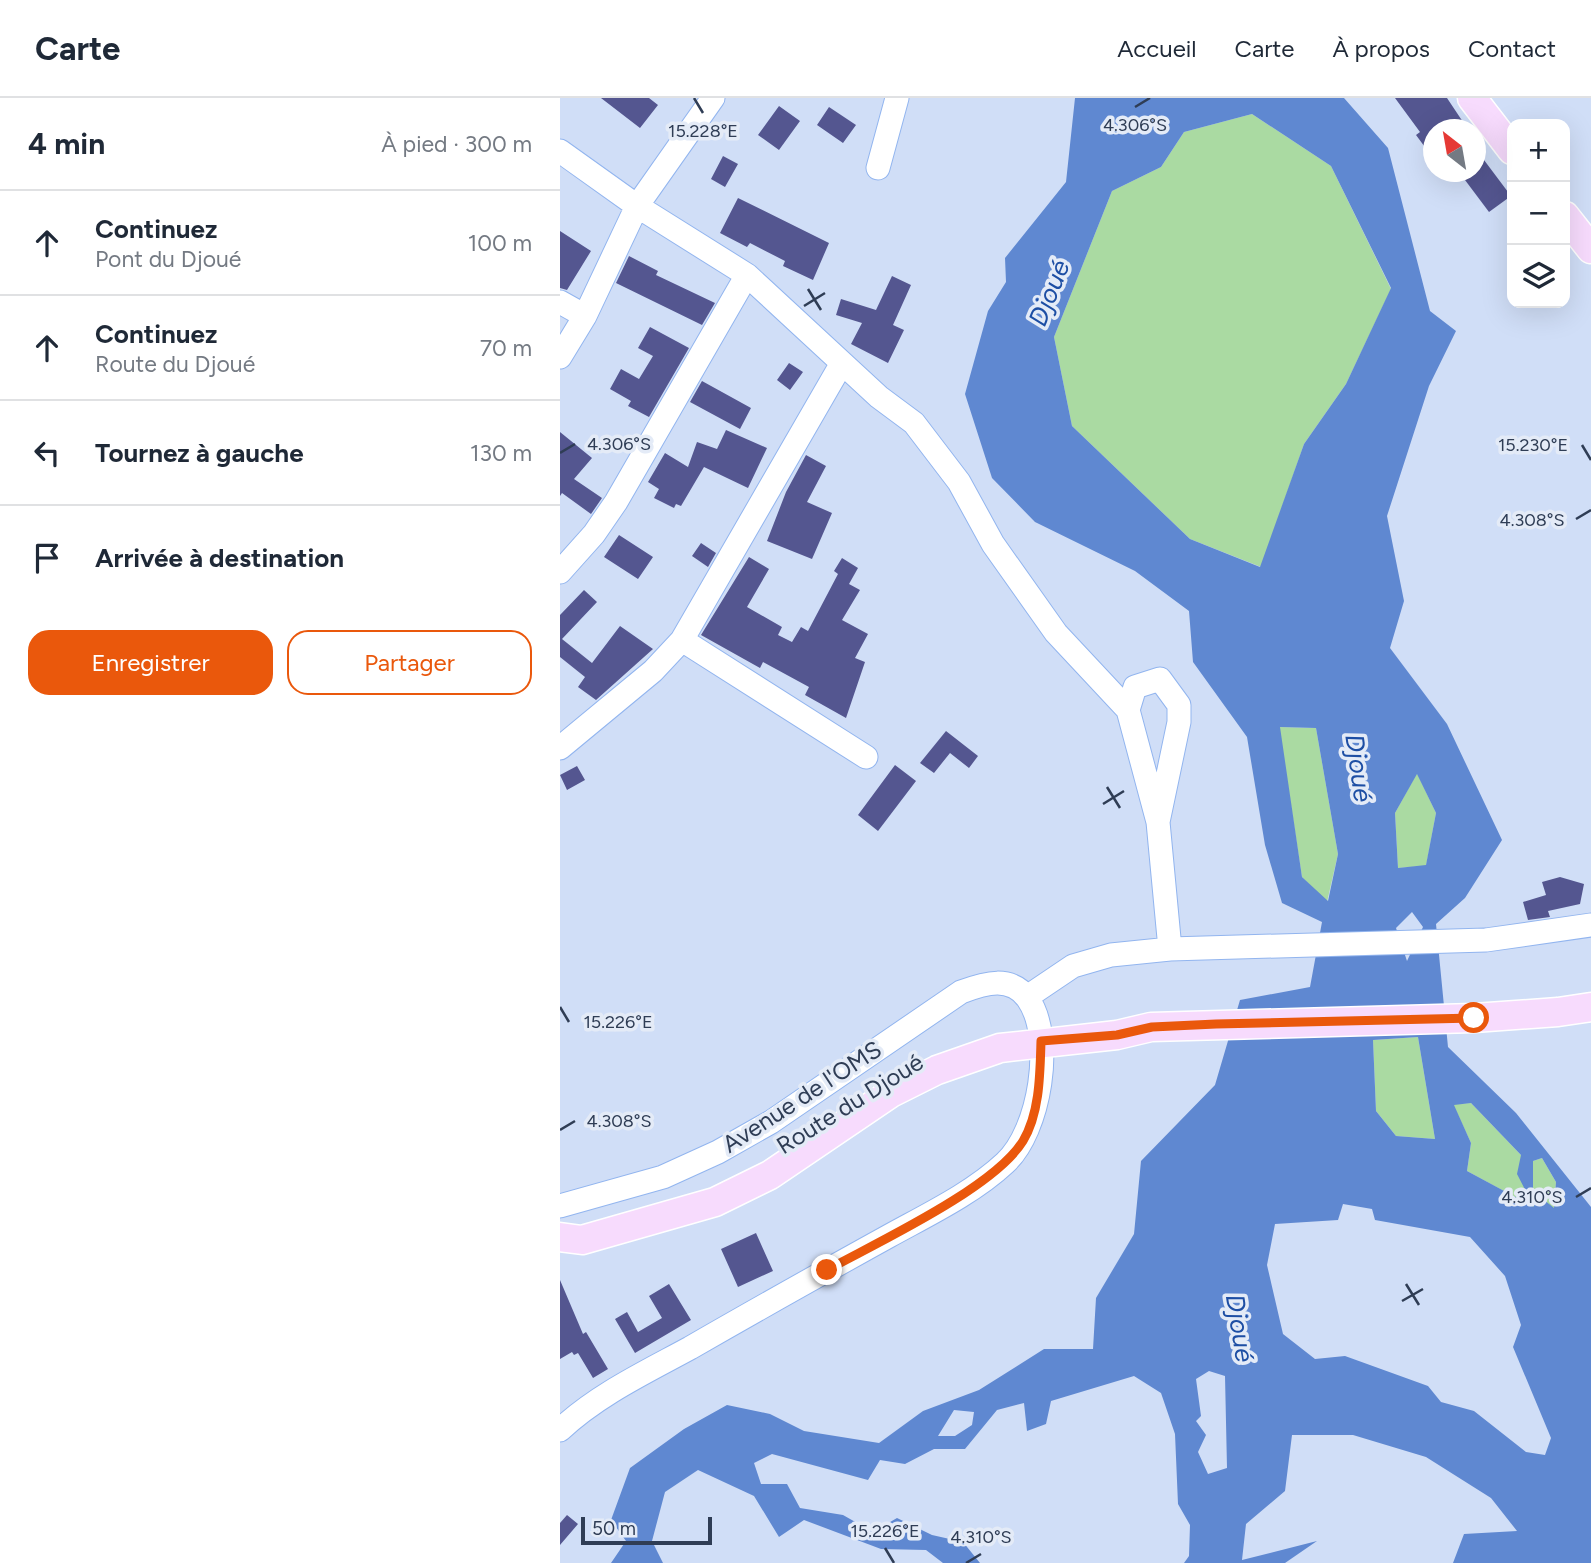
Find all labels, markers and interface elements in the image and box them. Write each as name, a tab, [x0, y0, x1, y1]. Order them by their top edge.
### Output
text: Carte	[35, 29, 120, 68]
text: Accueil	[1117, 34, 1197, 63]
text: Carte	[1235, 34, 1294, 63]
text: À propos	[1332, 34, 1430, 63]
text: Contact	[1468, 34, 1556, 63]
text: 4.306°S	[1103, 114, 1167, 136]
north arrow	[1423, 119, 1486, 182]
map controls	[1507, 119, 1570, 308]
button: +	[1507, 119, 1570, 182]
text: 15.228°E	[668, 120, 738, 142]
text: 4 min	[28, 125, 105, 162]
text: À pied · 300 m	[381, 130, 532, 158]
button: −	[1507, 182, 1570, 245]
text: Continuez	[95, 213, 217, 245]
icon: ahead	[28, 224, 66, 262]
text: 100 m	[468, 229, 532, 257]
text: Pont du Djoué	[95, 245, 241, 273]
button: layers	[1507, 245, 1570, 308]
water label: Djoué	[1021, 255, 1077, 331]
text: Continuez	[95, 318, 217, 350]
icon: ahead	[28, 329, 66, 367]
text: 70 m	[480, 334, 532, 362]
text: Route du Djoué	[95, 350, 255, 378]
text: 4.306°S	[587, 433, 651, 455]
icon: left	[28, 434, 66, 472]
text: 15.230°E	[1498, 434, 1568, 456]
text: Tournez à gauche	[95, 437, 304, 469]
text: 130 m	[470, 439, 532, 467]
text: 4.308°S	[1500, 509, 1565, 531]
icon: arrive	[28, 539, 66, 577]
text: Arrivée à destination	[95, 542, 344, 574]
button: Enregistrer	[28, 630, 273, 695]
button: Partager	[287, 630, 532, 695]
water label: Djoué	[1338, 732, 1380, 804]
route start	[1458, 1002, 1489, 1033]
text: 15.226°E	[583, 1011, 653, 1033]
street label: Avenue de l'OMS	[717, 1034, 887, 1159]
street label: Route du Djoué	[771, 1047, 928, 1160]
text: 4.308°S	[587, 1110, 652, 1132]
text: 4.310°S	[1501, 1186, 1563, 1208]
route end	[811, 1254, 842, 1285]
water label: Djoué	[1219, 1292, 1261, 1364]
scale bar	[581, 1514, 712, 1546]
text: 50 m	[592, 1517, 636, 1540]
text: 15.226°E	[850, 1520, 920, 1542]
text: 4.310°S	[950, 1526, 1012, 1548]

